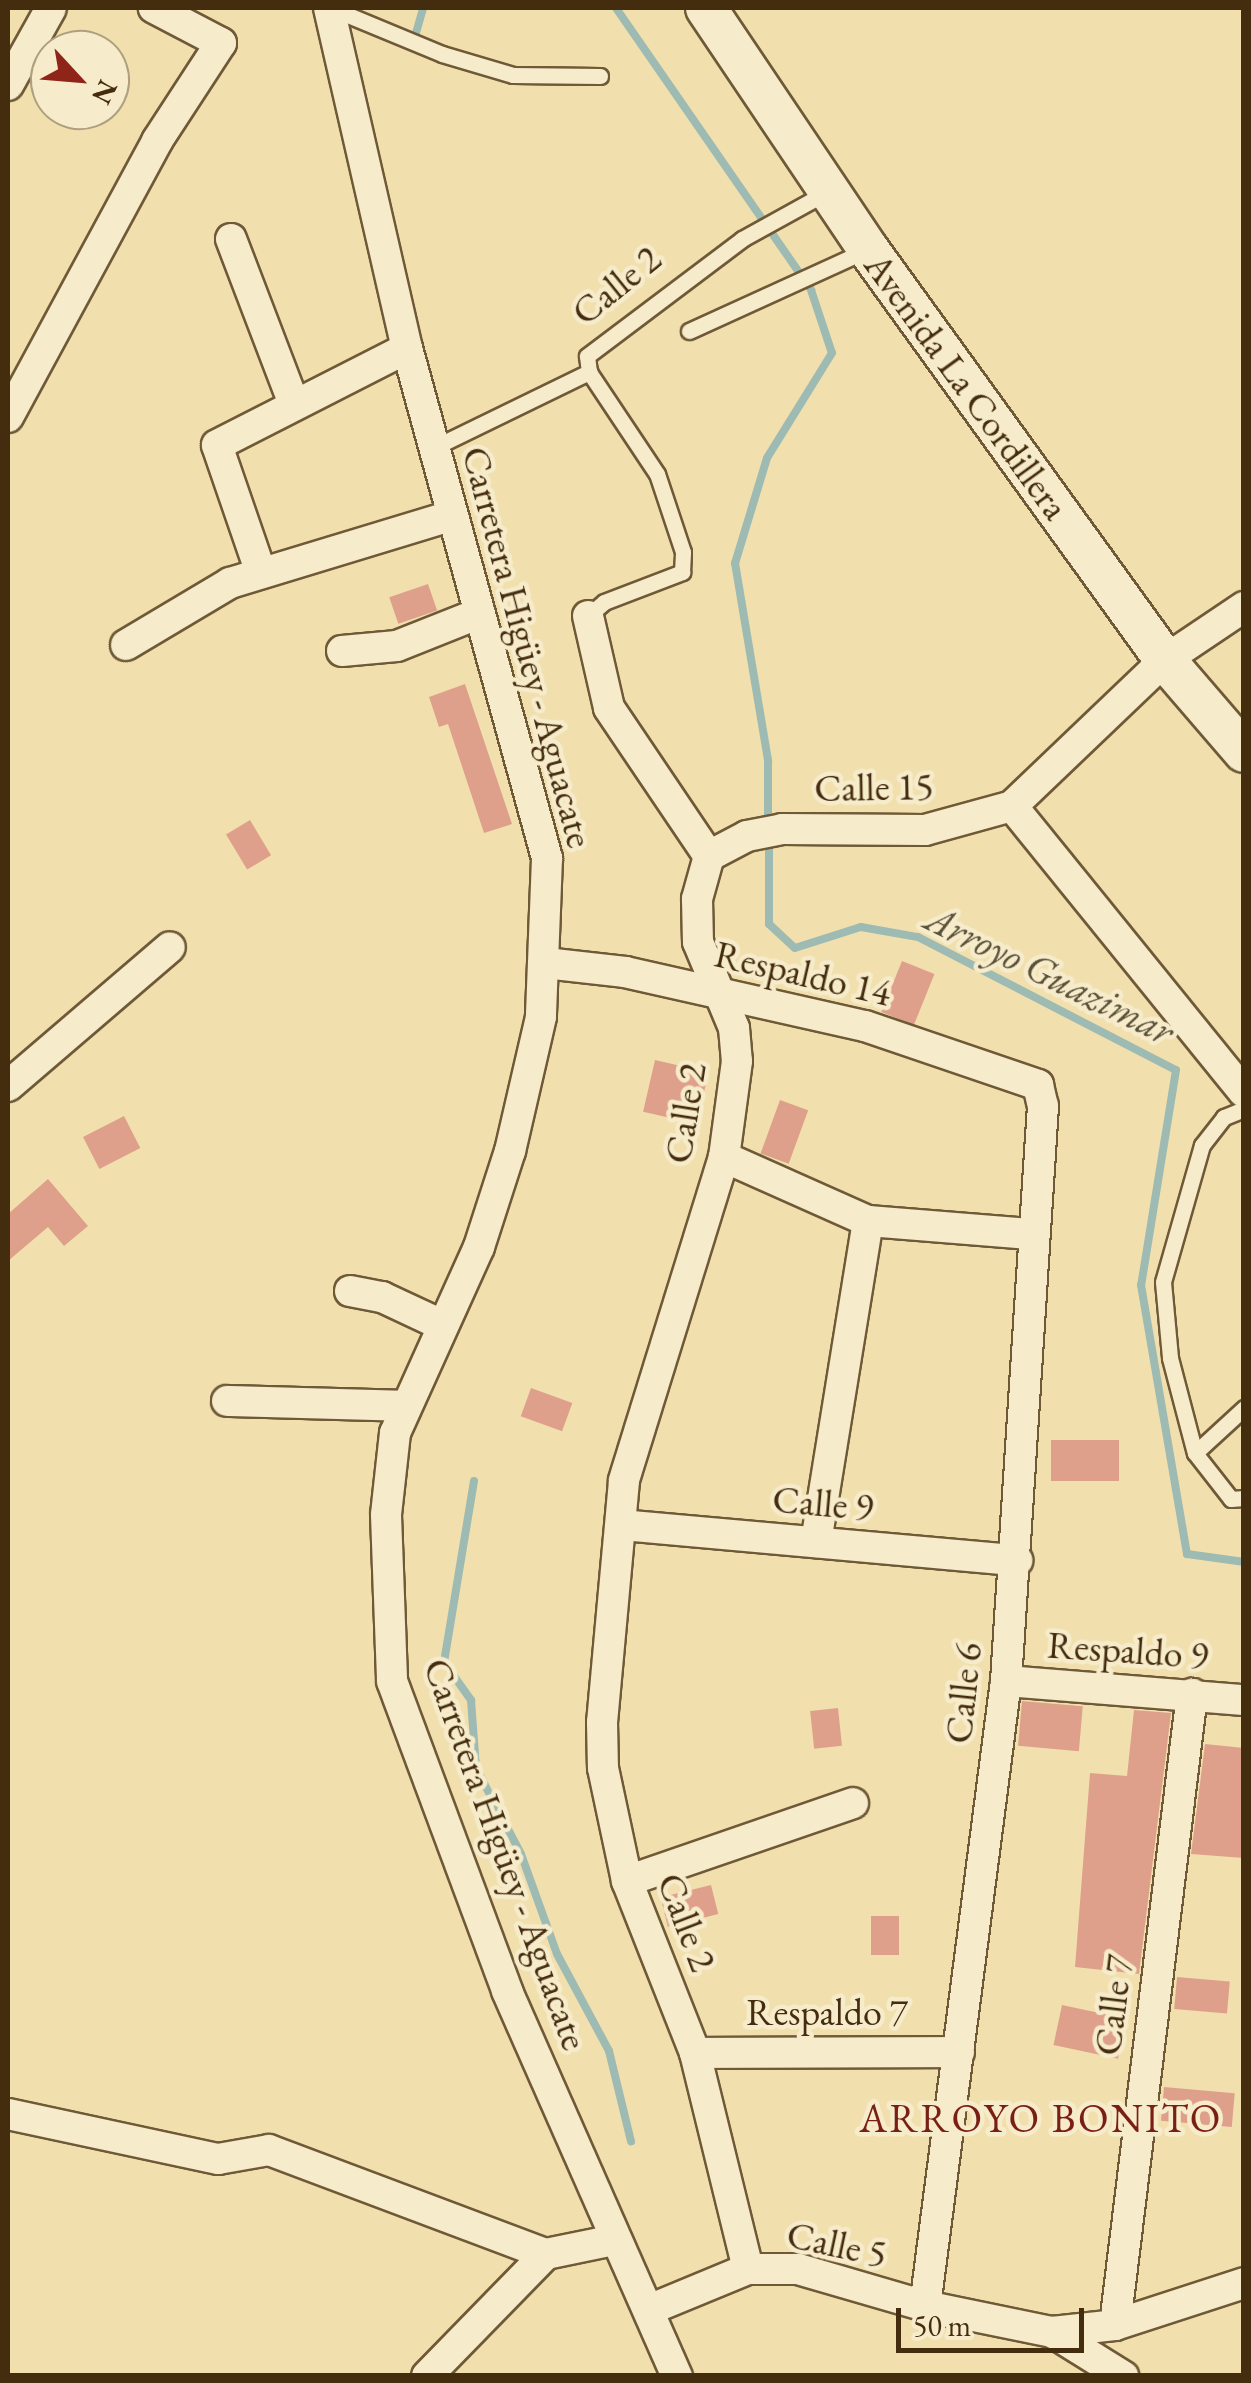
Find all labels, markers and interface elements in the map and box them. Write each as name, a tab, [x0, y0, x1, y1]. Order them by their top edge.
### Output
north arrow	[30, 30, 130, 130]
text: N	[84, 74, 126, 110]
street label: Calle 2	[562, 235, 670, 335]
street label: Avenida La Cordillera	[855, 244, 1079, 528]
street label: Carretera Higüey - Aguacate	[453, 442, 603, 852]
street label: Calle 15	[814, 763, 934, 811]
water label: Arroyo Guazimar	[918, 893, 1182, 1055]
street label: Respaldo 14	[710, 931, 896, 1015]
street label: Calle 2	[655, 1060, 715, 1166]
street label: Calle 9	[771, 1476, 875, 1530]
street label: Respaldo 9	[1046, 1622, 1210, 1678]
street label: Calle 6	[935, 1640, 991, 1746]
street label: Carretera Higüey - Aguacate	[414, 1652, 598, 2056]
street label: Calle 2	[648, 1867, 726, 1977]
street label: Calle 7	[1084, 1952, 1142, 2058]
street label: Respaldo 7	[746, 1989, 908, 2035]
district label: ARROYO BONITO	[859, 2094, 1223, 2142]
street label: Calle 5	[783, 2211, 891, 2277]
scale bar	[901, 2288, 1088, 2350]
text: 50 m	[913, 2306, 971, 2345]

